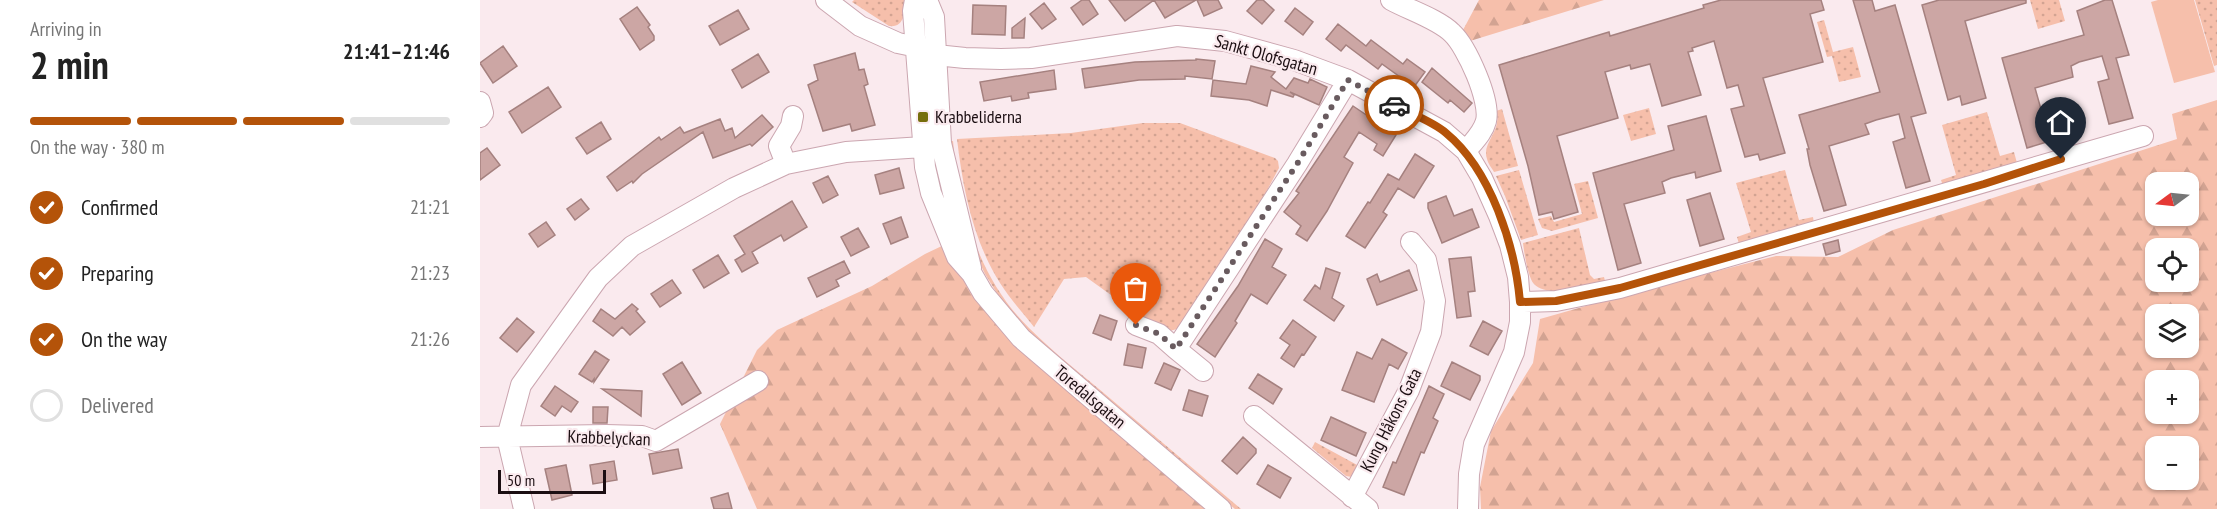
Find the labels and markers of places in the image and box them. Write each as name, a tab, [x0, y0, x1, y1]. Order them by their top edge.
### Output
pin	[2035, 97, 2086, 159]
place label: Krabbeliderna	[935, 105, 1022, 128]
marker: Krabbeliderna	[916, 110, 930, 124]
pin	[1110, 263, 1161, 325]

